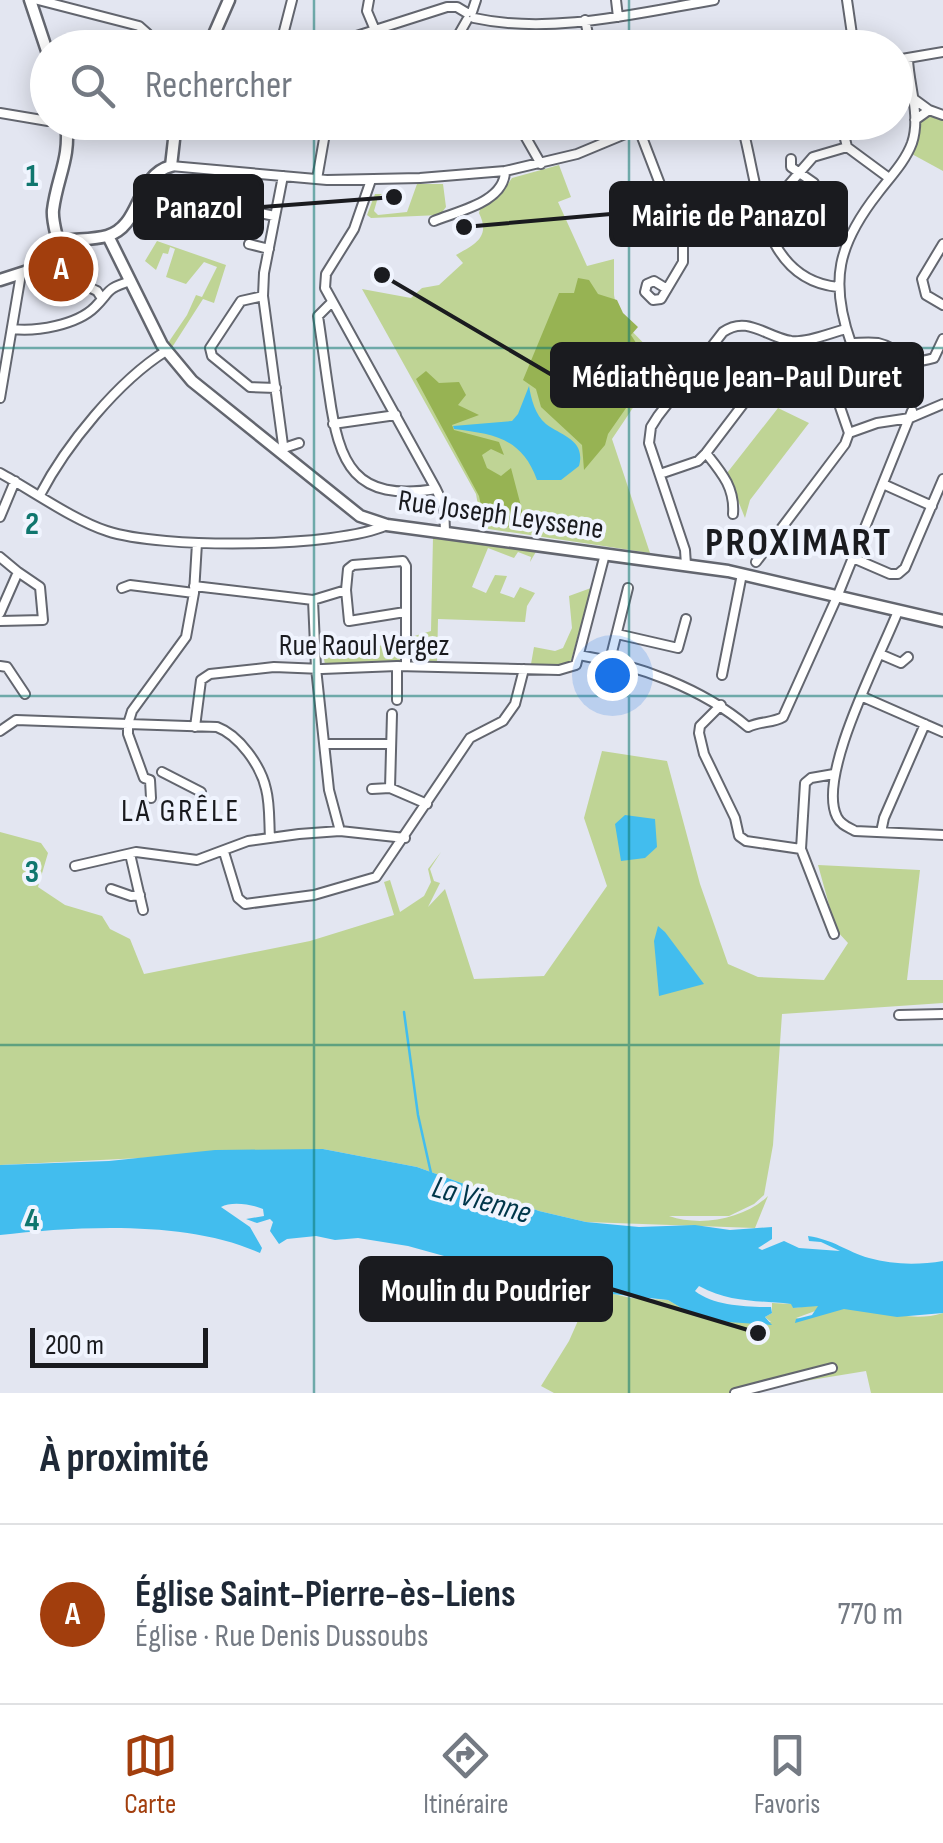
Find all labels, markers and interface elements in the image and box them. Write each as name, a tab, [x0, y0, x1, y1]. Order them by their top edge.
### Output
search box	[30, 30, 913, 140]
icon: search	[65, 58, 120, 113]
text: Rechercher	[145, 63, 292, 108]
text: 1	[26, 157, 39, 196]
callout: Panazol	[135, 176, 262, 238]
callout: Mairie de Panazol	[611, 183, 846, 245]
text: Panazol	[156, 189, 242, 228]
text: Mairie de Panazol	[632, 197, 826, 236]
pin: A	[28, 232, 94, 306]
callout: Médiathèque Jean-Paul Duret	[552, 344, 922, 406]
text: Médiathèque Jean-Paul Duret	[572, 358, 902, 397]
street label: Rue Joseph Leyssene	[396, 483, 606, 547]
text: 2	[25, 505, 39, 544]
district label: PROXIMART	[705, 519, 893, 567]
street label: Rue Raoul Vergez	[279, 628, 450, 664]
your location	[587, 650, 638, 701]
district label: LA GRÊLE	[121, 792, 241, 831]
text: 3	[25, 853, 39, 892]
water label: La Vienne	[428, 1168, 535, 1233]
text: 4	[25, 1201, 40, 1240]
callout: Moulin du Poudrier	[361, 1258, 611, 1320]
text: Moulin du Poudrier	[381, 1272, 591, 1311]
scale bar	[30, 1323, 208, 1368]
text: 200 m	[45, 1329, 104, 1362]
text: À proximité	[40, 1433, 209, 1484]
text: Église Saint-Pierre-ès-Liens	[135, 1572, 516, 1617]
text: A	[65, 1595, 80, 1634]
text: 770 m	[838, 1595, 903, 1634]
text: Église · Rue Denis Dussoubs	[135, 1617, 429, 1656]
tab: Carte	[123, 1728, 178, 1821]
tab: Itinéraire	[423, 1728, 508, 1821]
tab: Favoris	[754, 1728, 820, 1821]

